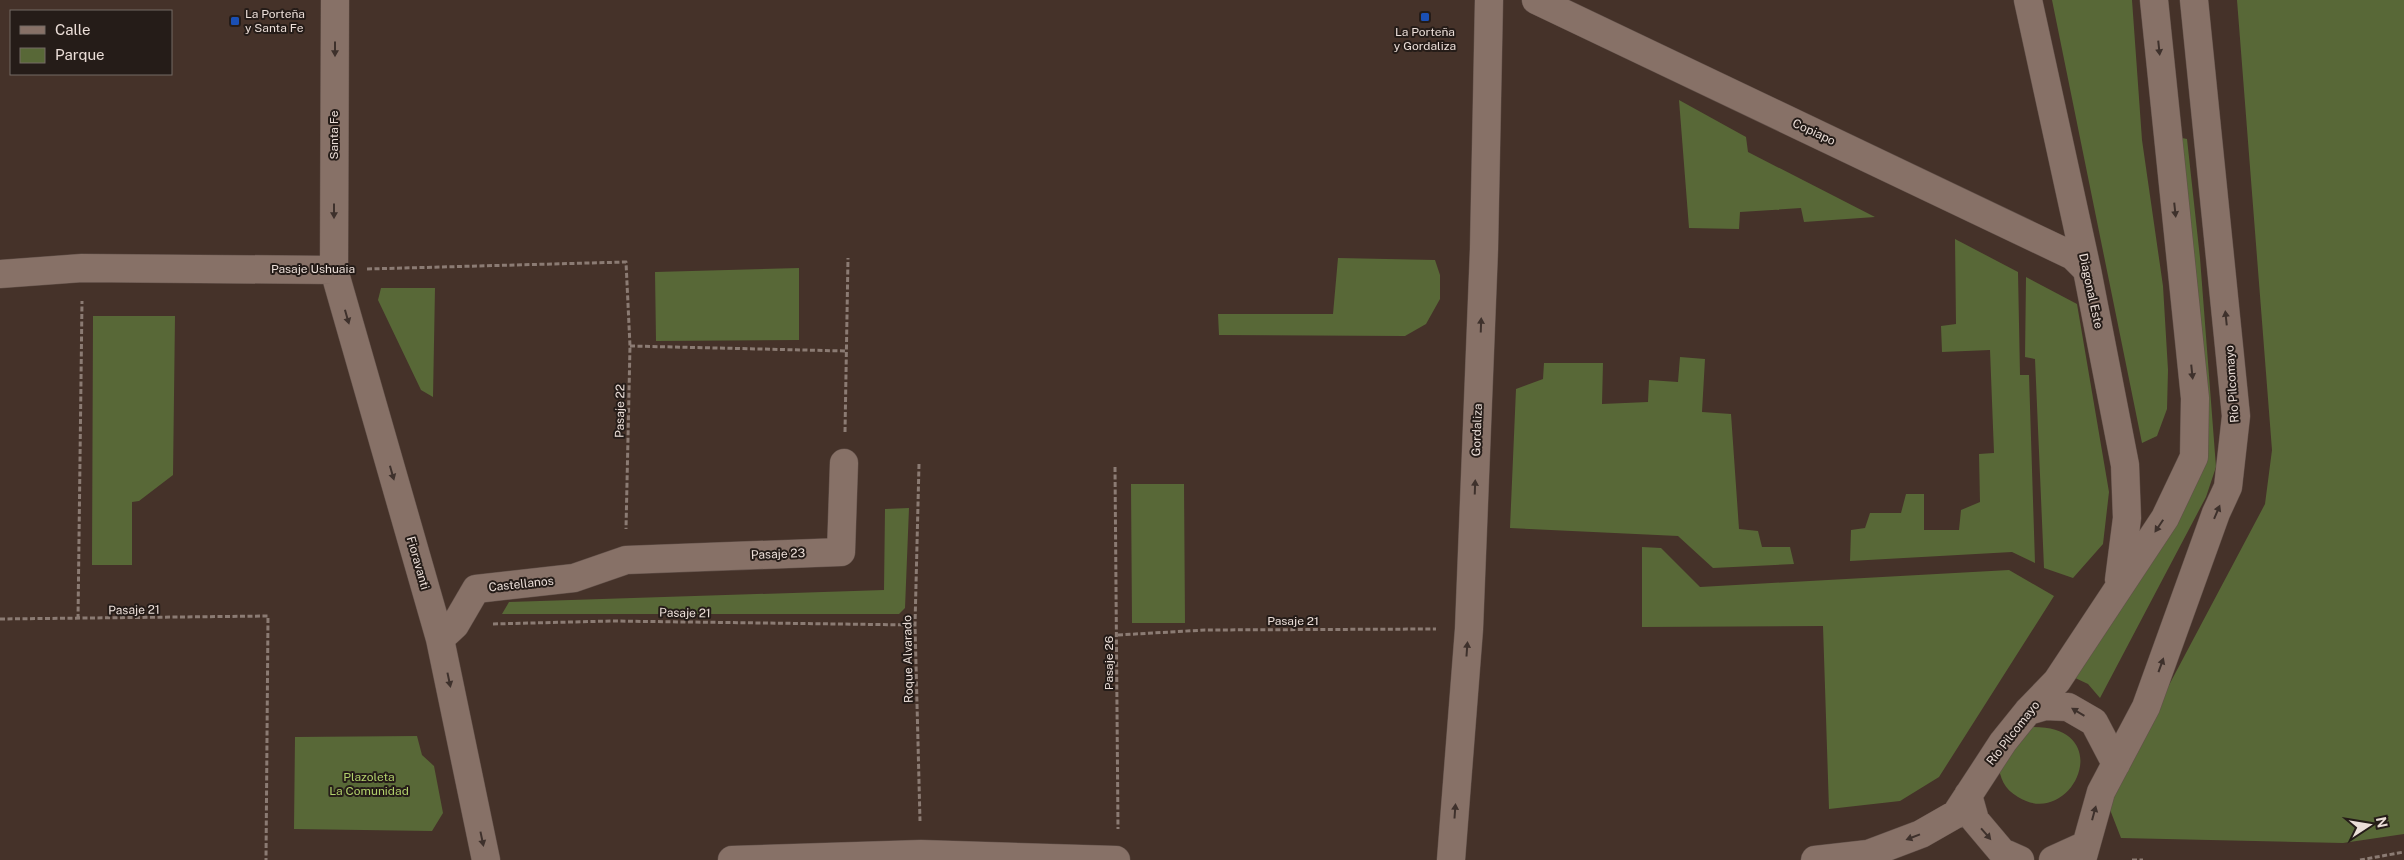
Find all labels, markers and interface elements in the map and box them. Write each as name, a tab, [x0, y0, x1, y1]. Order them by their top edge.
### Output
place label: La Porteña y Santa Fe	[245, 7, 305, 35]
legend	[10, 10, 172, 75]
marker: La Porteña y Gordaliza	[1419, 11, 1431, 23]
marker: La Porteña y Santa Fe	[229, 15, 241, 27]
text: Calle	[55, 21, 91, 38]
place label: La Porteña y Gordaliza	[1394, 25, 1456, 53]
one-way arrow	[331, 41, 339, 57]
one-way arrow	[2155, 41, 2163, 57]
text: Parque	[55, 46, 105, 63]
street label: Santa Fe	[327, 110, 341, 160]
street label: Copiapo	[1790, 116, 1838, 148]
one-way arrow	[2172, 202, 2180, 218]
one-way arrow	[330, 203, 338, 219]
street label: Diagonal Este	[2076, 252, 2106, 330]
street label: Pasaje Ushuaia	[271, 262, 355, 276]
one-way arrow	[344, 309, 352, 324]
one-way arrow	[2222, 310, 2230, 326]
one-way arrow	[1478, 316, 1486, 332]
street label: Río Pilcomayo	[2222, 345, 2242, 423]
one-way arrow	[2188, 364, 2196, 380]
street label: Pasaje 22	[613, 384, 627, 438]
street label: Gordaliza	[1469, 403, 1485, 457]
one-way arrow	[389, 466, 397, 481]
one-way arrow	[1471, 479, 1479, 495]
one-way arrow	[2214, 505, 2221, 520]
one-way arrow	[2154, 519, 2164, 533]
street label: Fioravanti	[404, 535, 432, 591]
street label: Pasaje 23	[751, 546, 805, 562]
street label: Castellanos	[488, 574, 554, 594]
street label: Pasaje 21	[108, 603, 160, 617]
street label: Pasaje 21	[659, 606, 711, 620]
street label: Pasaje 21	[1267, 614, 1319, 628]
street label: Roque Alvarado	[900, 615, 916, 703]
street label: Pasaje 26	[1102, 636, 1116, 690]
one-way arrow	[1464, 641, 1472, 657]
one-way arrow	[2157, 657, 2165, 672]
one-way arrow	[445, 673, 453, 689]
street label: Río Pilcomayo	[1984, 698, 2043, 768]
one-way arrow	[2071, 708, 2084, 717]
park label: Plazoleta La Comunidad	[329, 770, 409, 798]
north arrow	[2344, 800, 2394, 850]
one-way arrow	[1451, 803, 1459, 819]
one-way arrow	[2091, 805, 2099, 820]
text: N	[2373, 815, 2391, 829]
one-way arrow	[1981, 827, 1992, 840]
one-way arrow	[478, 832, 486, 848]
one-way arrow	[1906, 834, 1921, 841]

